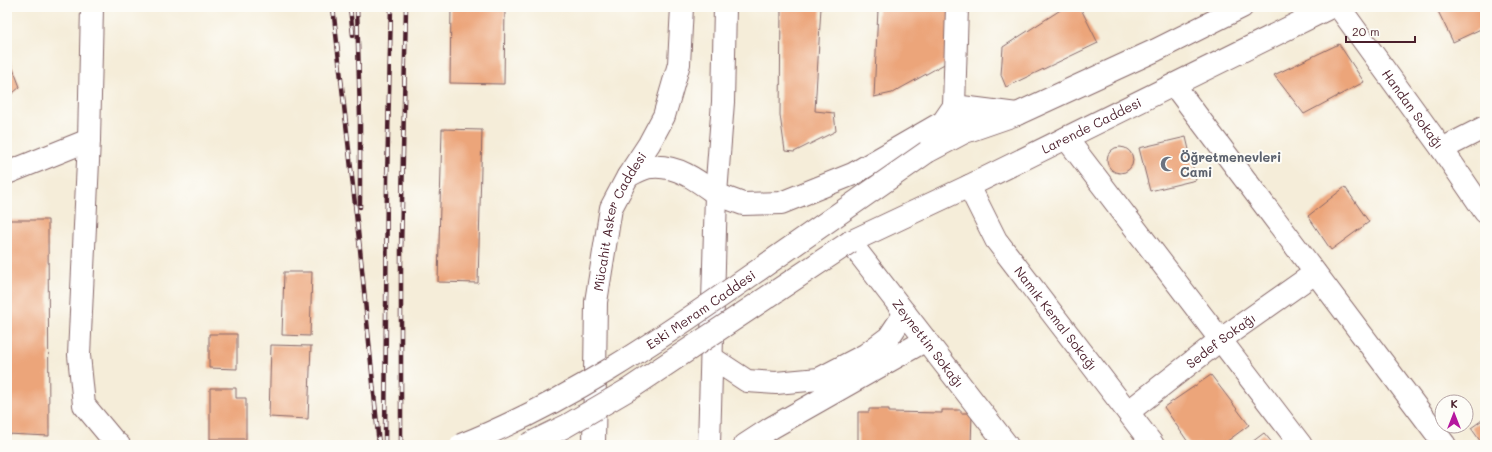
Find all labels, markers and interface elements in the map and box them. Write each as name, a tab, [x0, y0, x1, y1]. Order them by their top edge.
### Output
scale bar	[1346, 18, 1415, 44]
text: 20 m	[1352, 23, 1380, 39]
street label: Handan Sokağı	[1379, 66, 1448, 152]
street label: Larende Caddesi	[1038, 93, 1144, 157]
street label: Mücahit Asker Caddesi	[589, 148, 650, 292]
place label: Öğretmenevleri Cami	[1180, 148, 1281, 180]
mosque icon: Öğretmenevleri Cami	[1159, 155, 1177, 173]
street label: Namık Kemal Sokağı	[1011, 262, 1102, 374]
street label: Eski Meram Caddesi	[643, 266, 758, 352]
street label: Zeynettin Sokağı	[889, 295, 968, 391]
street label: Sedef Sokağı	[1182, 309, 1259, 372]
north arrow	[1434, 394, 1474, 434]
text: K	[1450, 396, 1458, 411]

